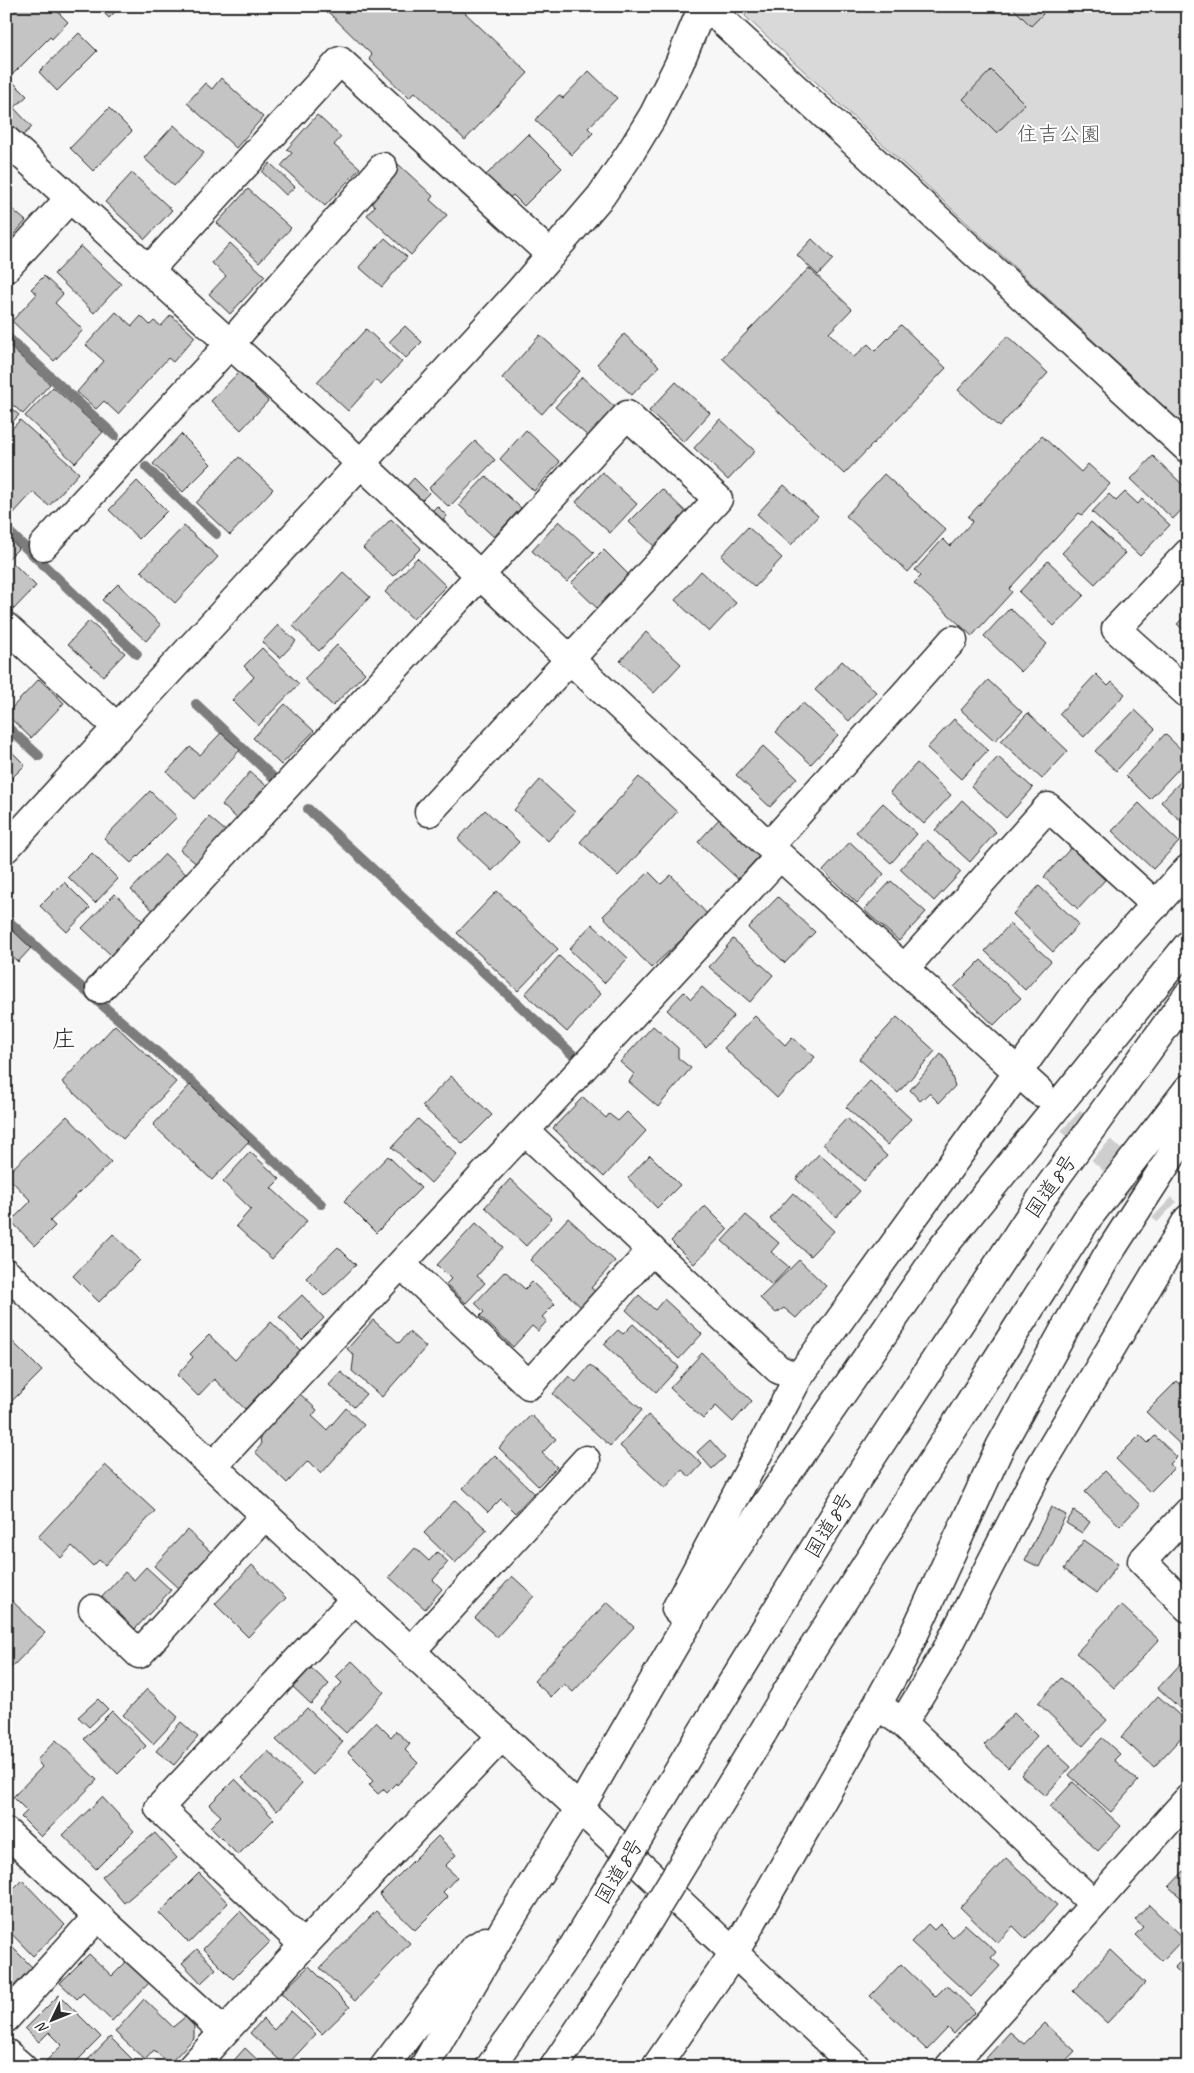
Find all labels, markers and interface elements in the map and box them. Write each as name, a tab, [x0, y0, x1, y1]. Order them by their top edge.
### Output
park label: 住吉公園	[1017, 121, 1101, 147]
district label: 庄	[52, 1024, 76, 1054]
street label: 国道8号	[1020, 1149, 1082, 1223]
street label: 国道8号	[799, 1487, 859, 1563]
street label: 国道8号	[589, 1833, 649, 1909]
north arrow	[28, 1996, 78, 2046]
text: N	[32, 2018, 52, 2037]

